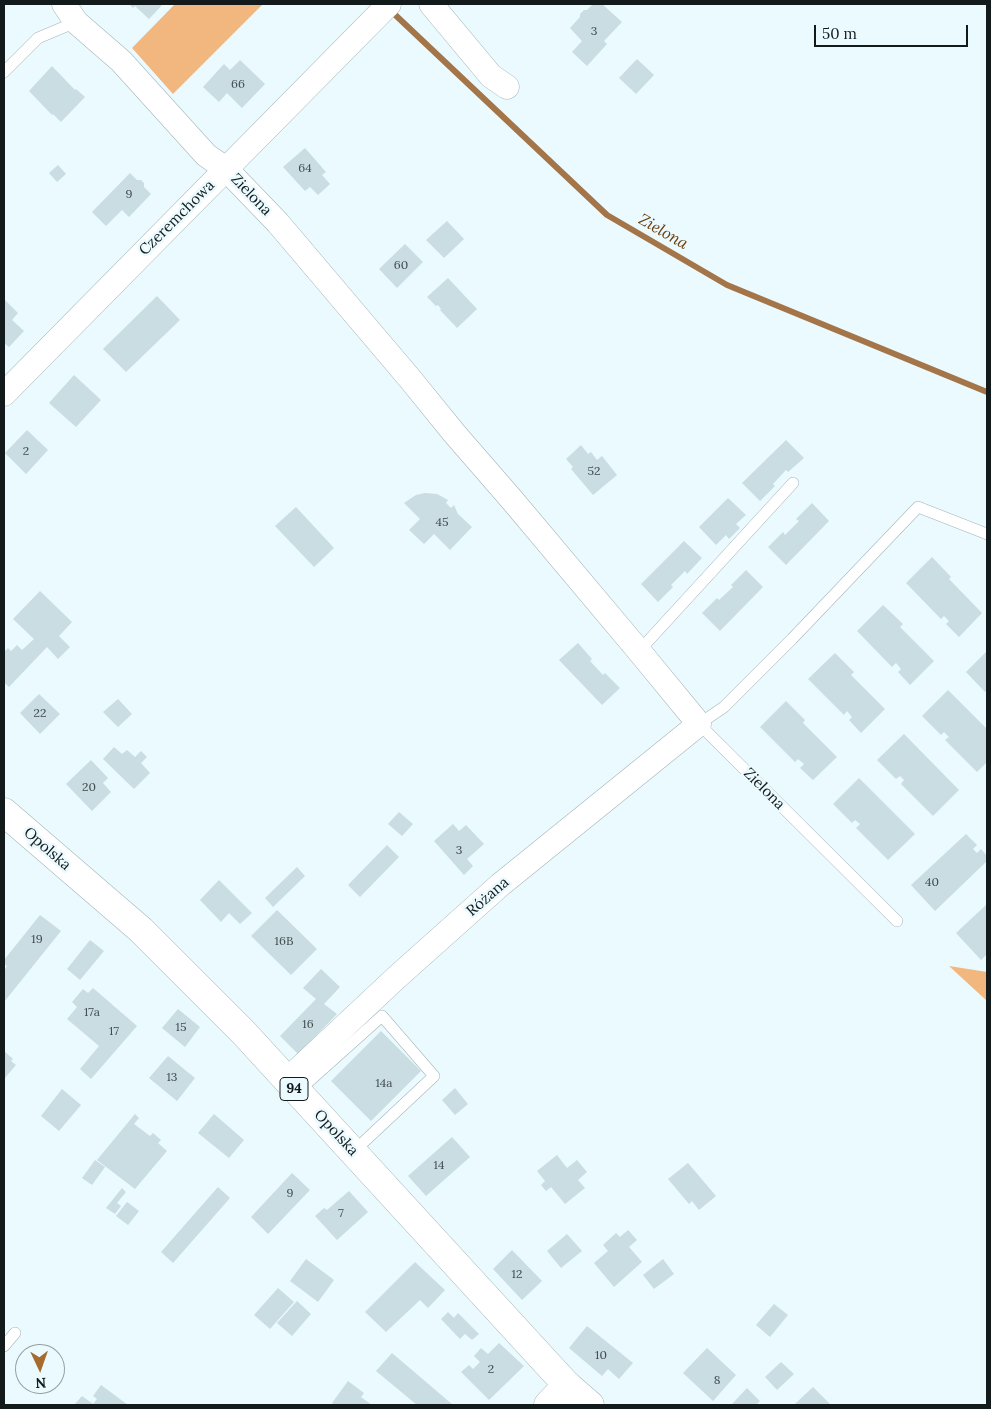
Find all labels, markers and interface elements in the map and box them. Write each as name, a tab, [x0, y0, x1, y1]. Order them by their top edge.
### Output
scale bar	[816, 15, 970, 47]
text: 50 m	[822, 24, 857, 43]
house number: 3	[591, 25, 597, 39]
house number: 66	[231, 78, 245, 92]
house number: 64	[298, 162, 312, 176]
street label: Zielona	[227, 170, 275, 220]
street label: Czeremchowa	[136, 177, 218, 259]
house number: 9	[126, 188, 132, 202]
water label: Zielona	[635, 210, 691, 254]
house number: 60	[394, 259, 408, 273]
house number: 2	[23, 445, 29, 459]
house number: 52	[588, 465, 600, 479]
house number: 45	[435, 516, 449, 530]
house number: 22	[34, 707, 46, 721]
street label: Zielona	[740, 765, 788, 813]
house number: 20	[82, 781, 96, 795]
street label: Opolska	[20, 824, 74, 874]
house number: 3	[456, 844, 462, 858]
street label: Różana	[463, 874, 513, 920]
house number: 40	[925, 876, 939, 890]
house number: 19	[31, 933, 43, 947]
house number: 16B	[275, 935, 293, 949]
house number: 17a	[84, 1006, 100, 1020]
house number: 16	[302, 1018, 314, 1032]
house number: 15	[176, 1021, 186, 1035]
house number: 17	[109, 1025, 119, 1039]
house number: 13	[166, 1071, 178, 1085]
house number: 14a	[375, 1077, 393, 1091]
road number: 94	[280, 1078, 308, 1100]
street label: Opolska	[310, 1106, 362, 1160]
house number: 14	[434, 1159, 444, 1173]
house number: 9	[287, 1187, 293, 1201]
house number: 7	[338, 1207, 344, 1221]
house number: 12	[512, 1268, 522, 1282]
north arrow	[15, 1344, 65, 1394]
house number: 10	[595, 1349, 607, 1363]
house number: 2	[488, 1363, 494, 1377]
text: N	[35, 1374, 47, 1392]
house number: 8	[714, 1374, 720, 1388]

